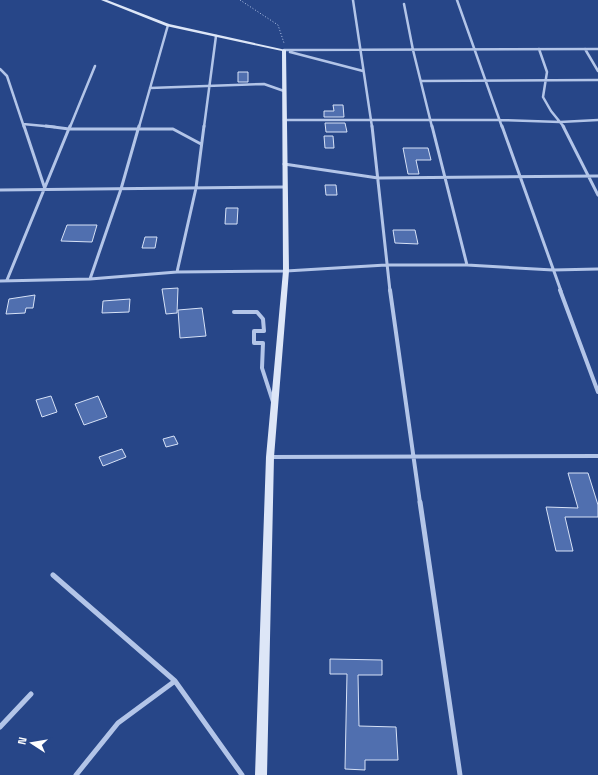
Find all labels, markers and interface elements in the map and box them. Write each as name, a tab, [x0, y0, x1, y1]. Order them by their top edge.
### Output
north arrow	[12, 723, 52, 763]
text: N	[15, 736, 30, 746]

